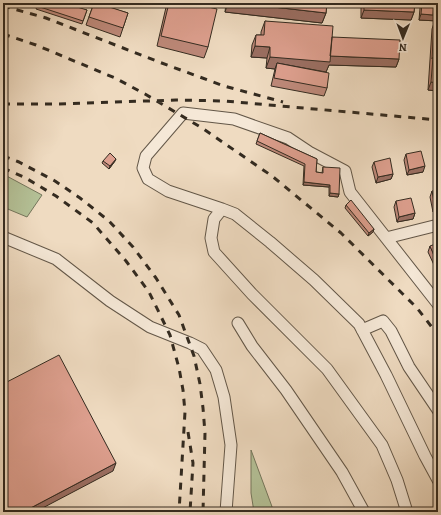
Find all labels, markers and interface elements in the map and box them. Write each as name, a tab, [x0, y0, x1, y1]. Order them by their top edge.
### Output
north arrow	[383, 18, 423, 58]
text: N	[399, 40, 407, 55]

